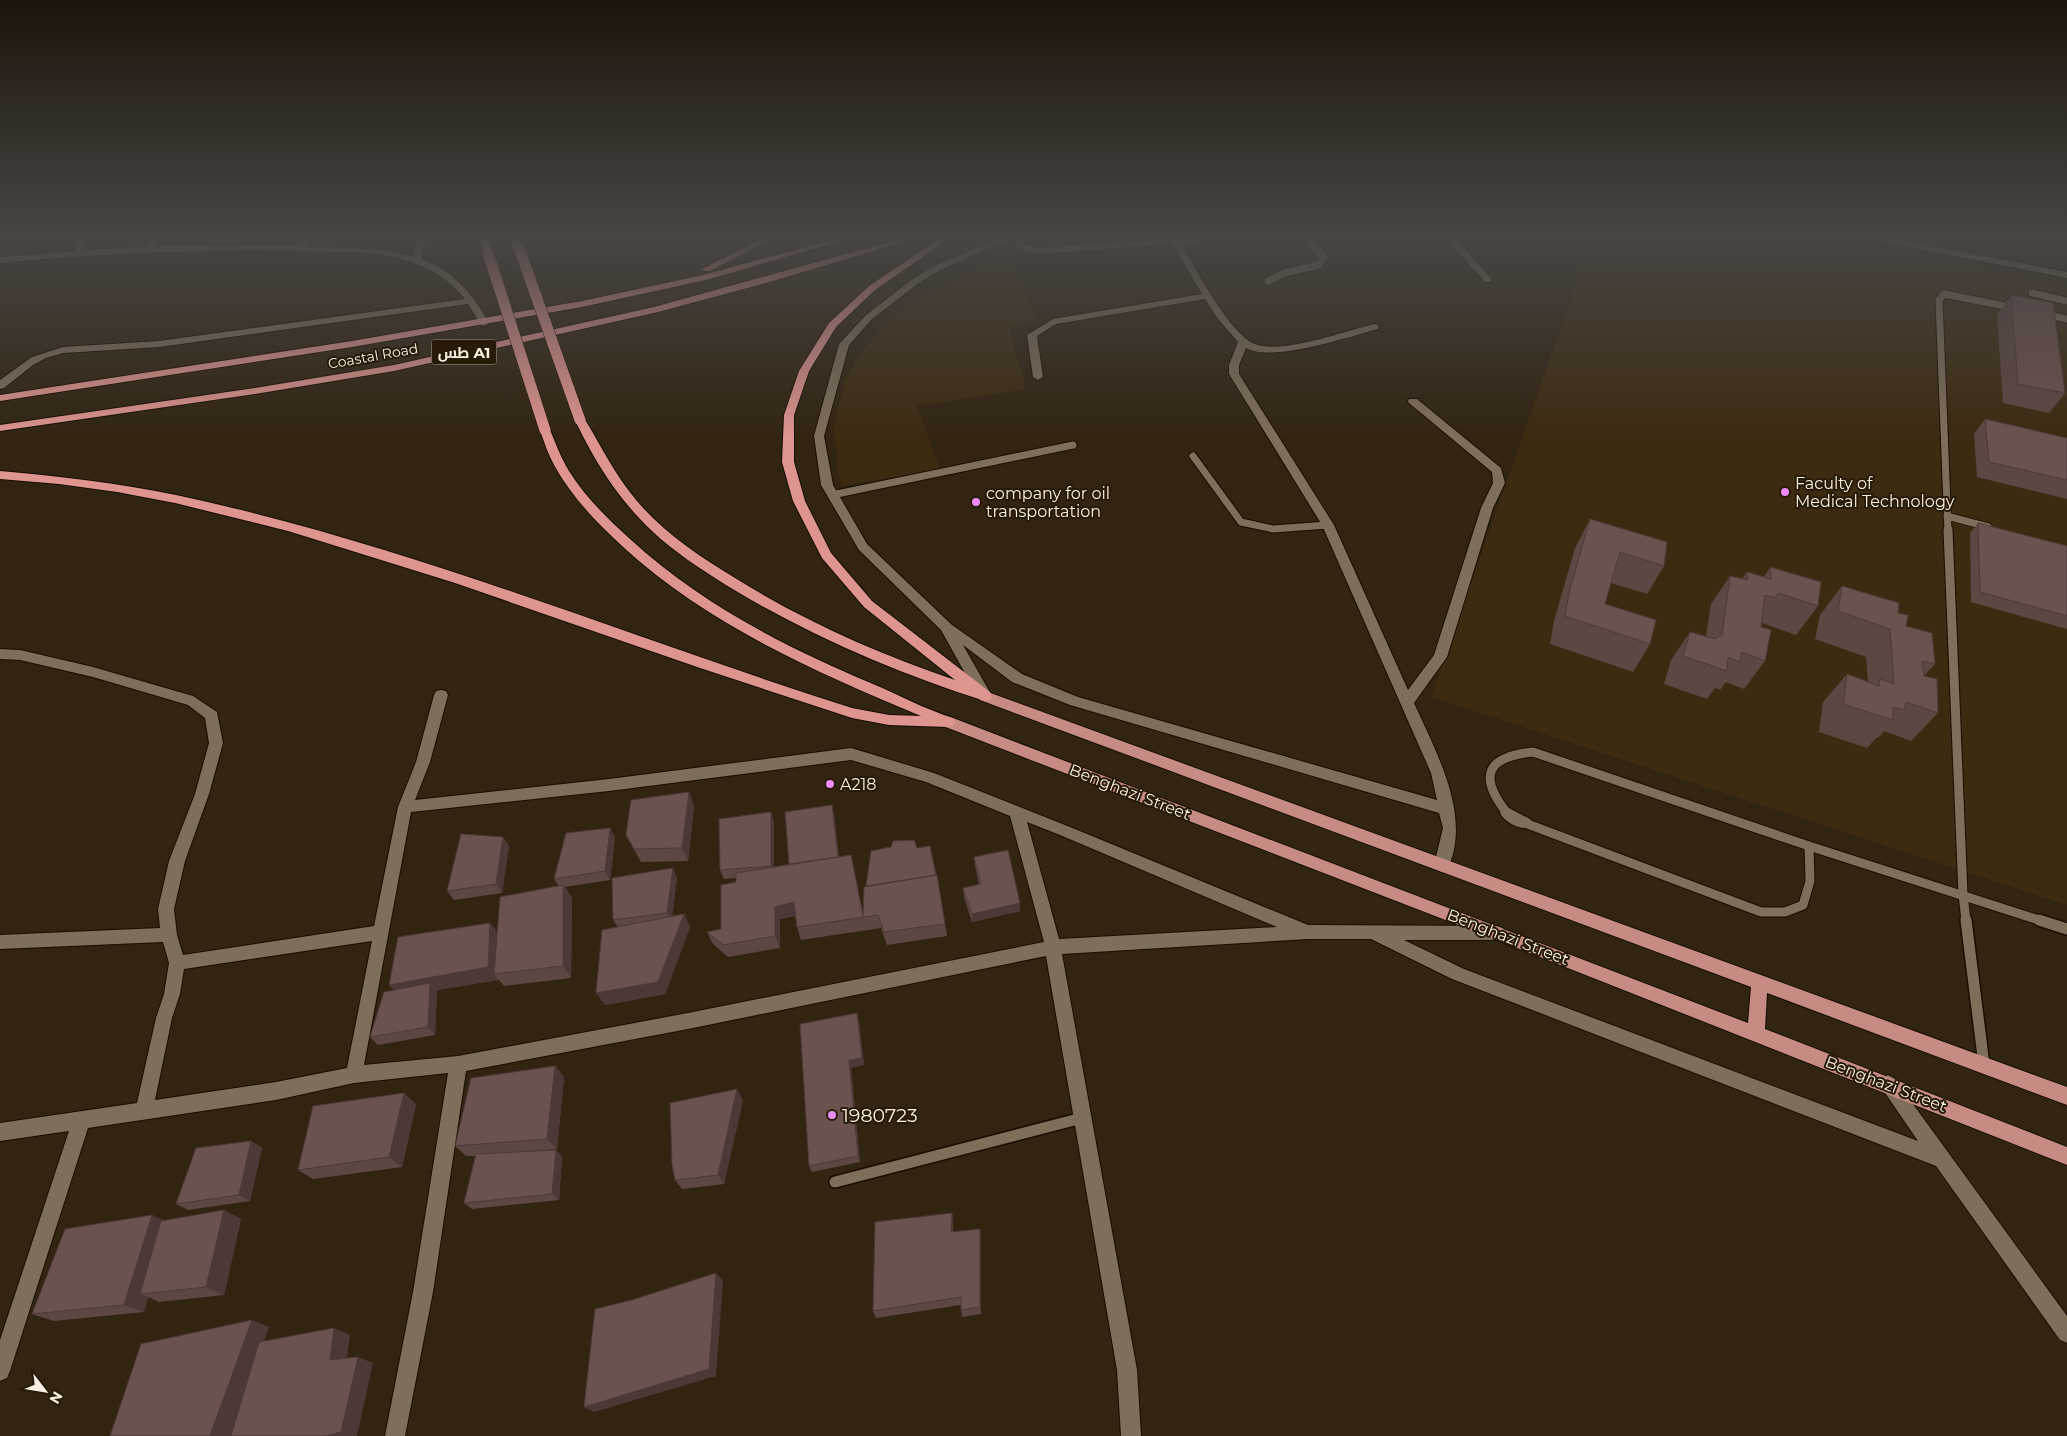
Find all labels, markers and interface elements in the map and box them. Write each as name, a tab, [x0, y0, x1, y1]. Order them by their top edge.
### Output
street label: Coastal Road	[327, 339, 419, 373]
road number: طس A1	[432, 340, 496, 364]
place label: Faculty of Medical Technology	[1795, 474, 1955, 511]
place label: company for oil transportation	[986, 484, 1110, 521]
marker: Faculty of Medical Technology	[1779, 486, 1791, 498]
marker: company for oil transportation	[970, 496, 982, 508]
street label: Benghazi Street	[1066, 760, 1194, 824]
place label: A218	[840, 775, 877, 794]
marker: A218	[824, 778, 836, 790]
street label: Benghazi Street	[1444, 905, 1572, 969]
street label: Benghazi Street	[1822, 1052, 1950, 1116]
place label: 1980723	[842, 1104, 918, 1127]
marker: 1980723	[826, 1109, 838, 1121]
north arrow	[20, 1366, 70, 1416]
text: N	[46, 1388, 67, 1407]

